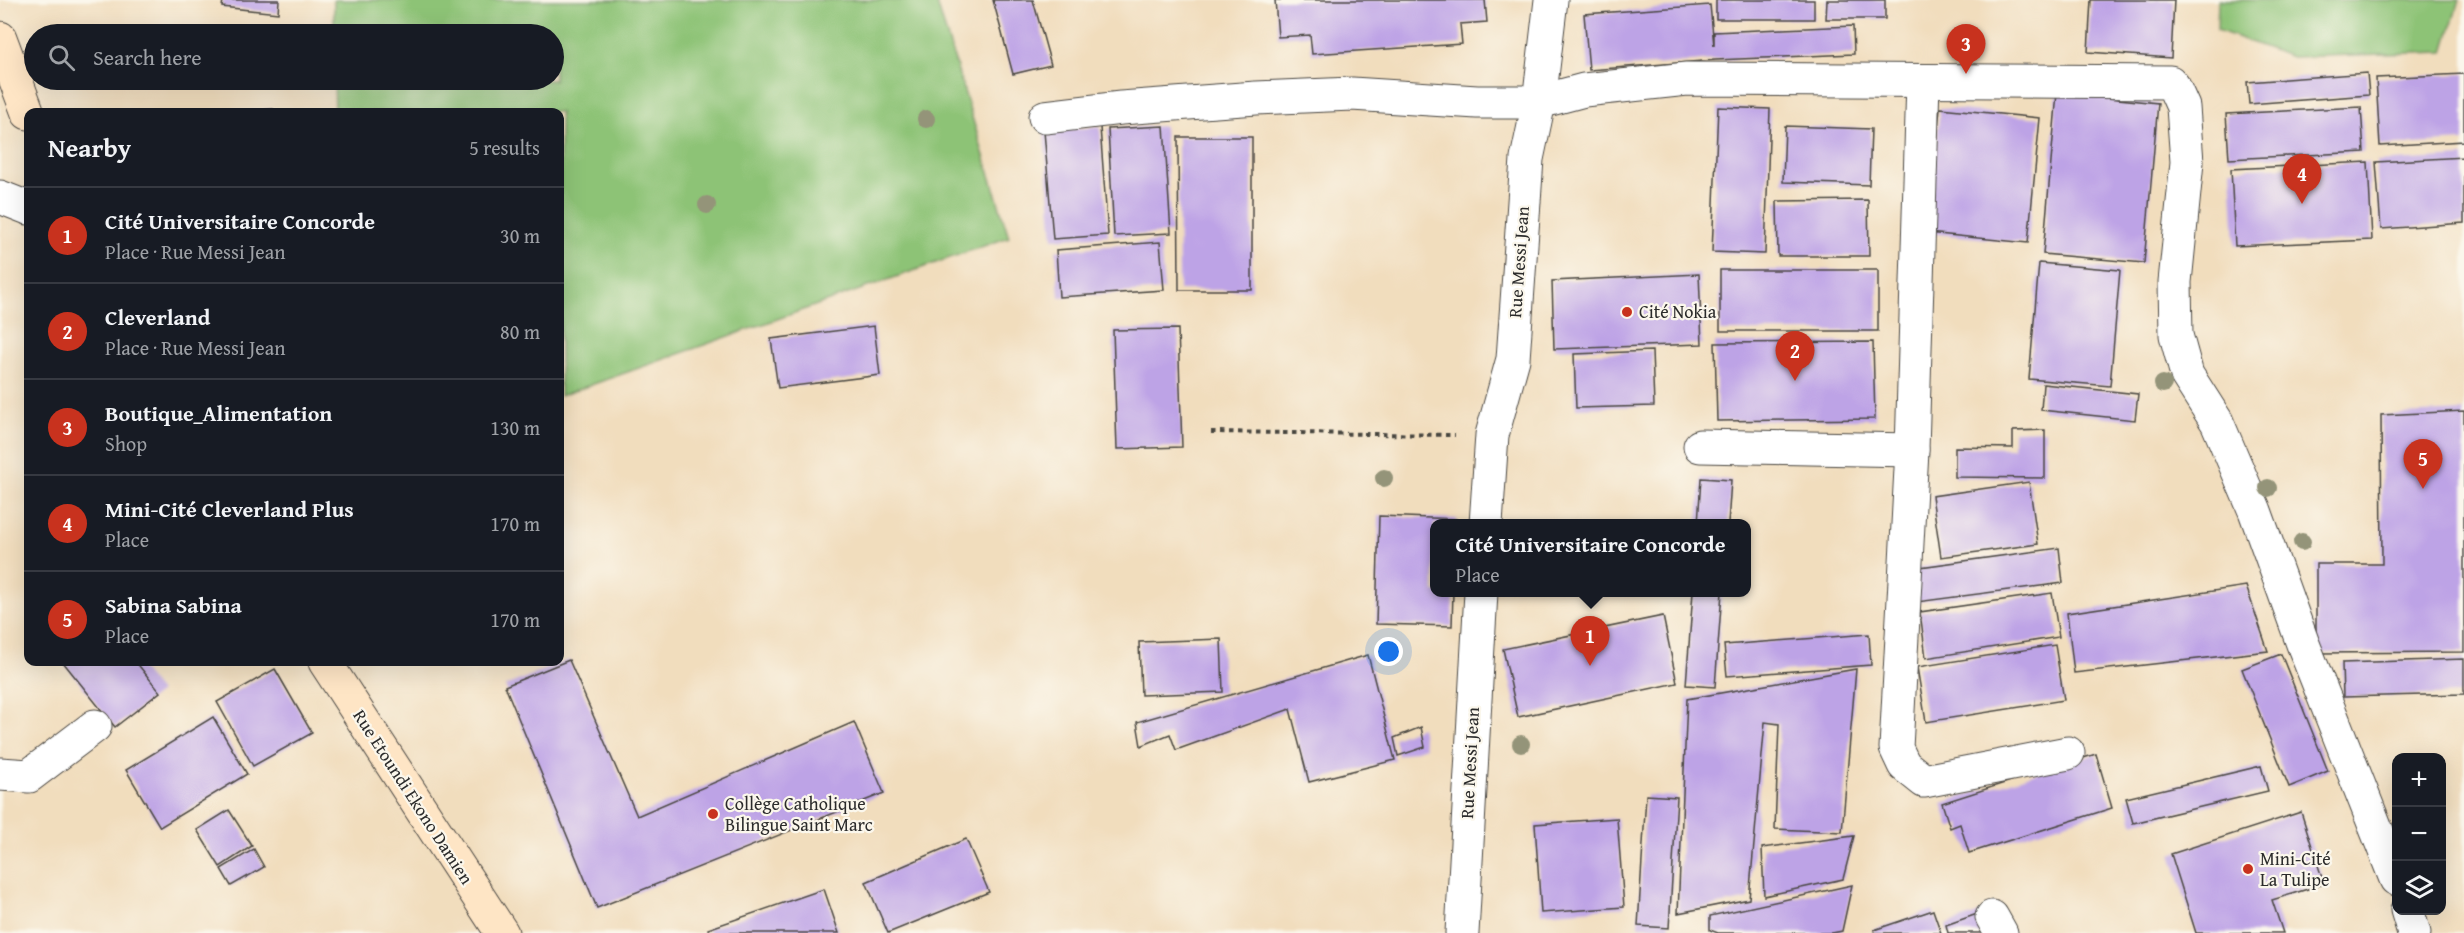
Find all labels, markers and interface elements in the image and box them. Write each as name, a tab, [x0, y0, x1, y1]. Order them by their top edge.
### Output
search box	[24, 24, 564, 90]
pin: 3	[1946, 25, 1986, 74]
icon: search	[45, 41, 78, 74]
text: Search here	[93, 41, 202, 73]
text: Nearby	[48, 128, 131, 167]
text: 5 results	[469, 133, 540, 162]
pin: 4	[2282, 154, 2322, 204]
text: Cité Universitaire Concorde	[105, 205, 375, 237]
street label: Rue Messi Jean	[1501, 205, 1536, 319]
text: 1	[62, 221, 73, 250]
text: 30 m	[500, 221, 540, 250]
text: Place · Rue Messi Jean	[105, 237, 285, 266]
place label: Cité Nokia	[1639, 298, 1717, 325]
text: Cleverland	[105, 301, 210, 333]
marker: Cité Nokia	[1620, 305, 1634, 319]
text: 2	[62, 317, 73, 346]
text: 80 m	[500, 317, 540, 346]
pin: 2	[1776, 332, 1814, 381]
text: Place · Rue Messi Jean	[105, 333, 285, 362]
text: Boutique_Alimentation	[105, 397, 332, 429]
text: 3	[62, 413, 73, 442]
text: 130 m	[490, 413, 540, 442]
text: Shop	[105, 429, 147, 458]
pin: 5	[2404, 440, 2442, 489]
text: Mini-Cité Cleverland Plus	[105, 493, 354, 525]
text: 4	[62, 509, 73, 538]
text: 170 m	[490, 509, 540, 538]
popup	[1430, 519, 1751, 597]
text: Place	[105, 525, 149, 554]
text: Cité Universitaire Concorde	[1456, 528, 1726, 560]
text: Place	[1456, 560, 1500, 589]
text: Sabina Sabina	[105, 589, 242, 621]
text: 5	[62, 605, 73, 634]
text: 170 m	[490, 605, 540, 634]
pin: 1	[1570, 616, 1610, 666]
text: Place	[105, 621, 149, 650]
your location	[1374, 637, 1403, 666]
street label: Rue Etoundi Ekono Damien	[347, 704, 480, 890]
street label: Rue Messi Jean	[1453, 706, 1486, 819]
map controls	[2392, 753, 2446, 915]
button: +	[2392, 753, 2446, 807]
place label: Collège Catholique Bilingue Saint Marc	[725, 790, 873, 838]
marker: Collège Catholique Bilingue Saint Marc	[706, 807, 720, 821]
button: −	[2392, 807, 2446, 861]
place label: Mini-Cité La Tulipe	[2260, 845, 2331, 893]
button: layers	[2392, 861, 2446, 915]
marker: Mini-Cité La Tulipe	[2241, 862, 2255, 876]

